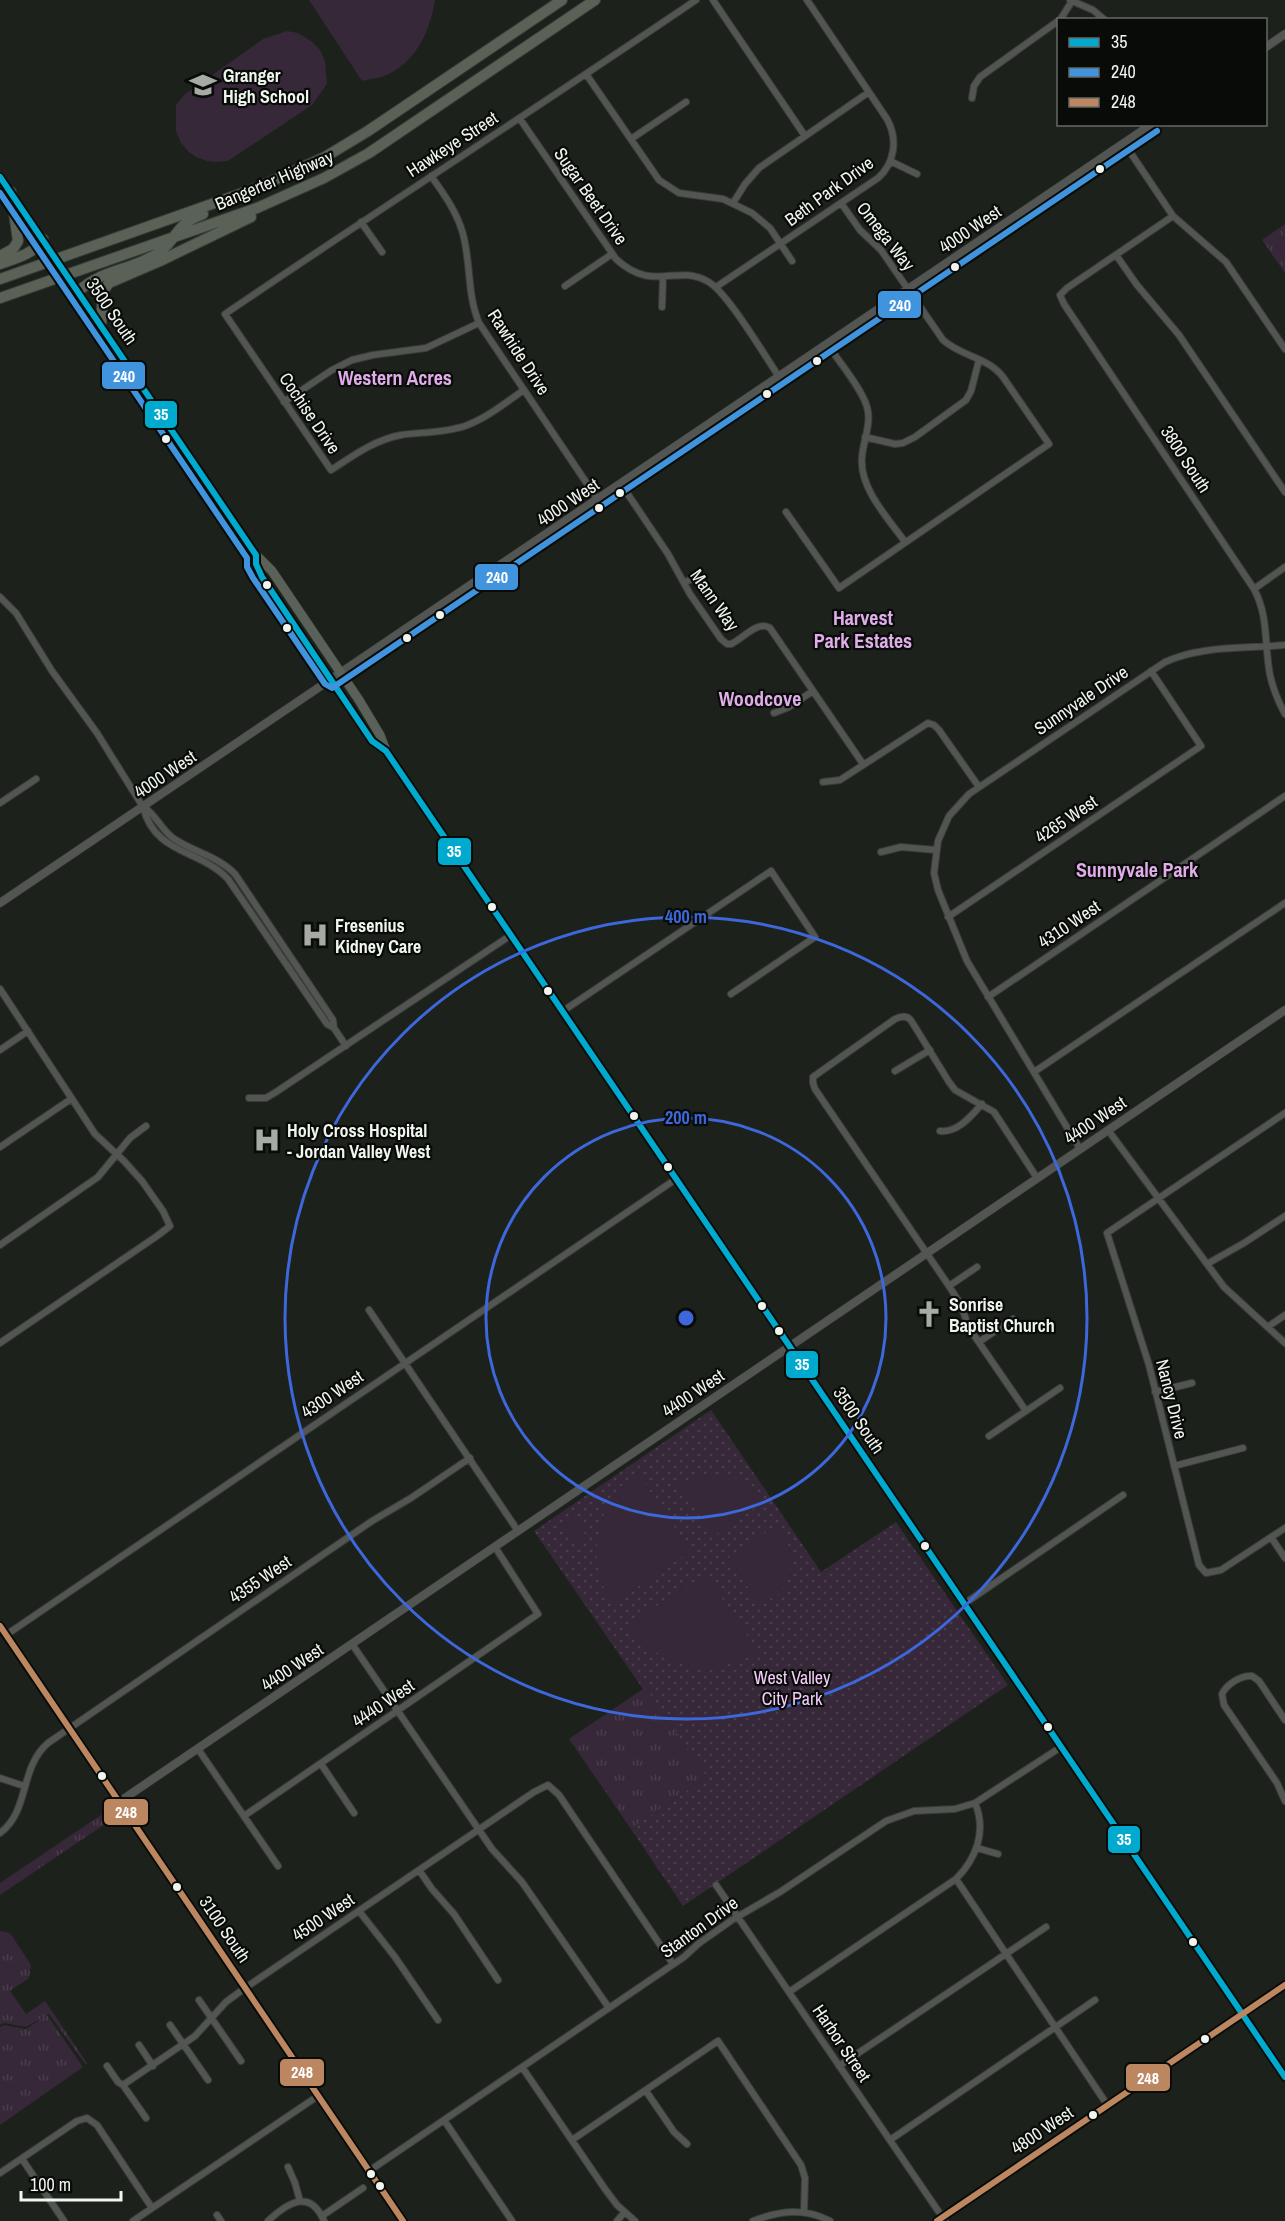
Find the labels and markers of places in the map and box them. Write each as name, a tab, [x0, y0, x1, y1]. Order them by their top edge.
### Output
place label: Granger High School	[223, 63, 309, 109]
school or university icon: Granger High School	[188, 70, 218, 100]
unlabelled marker	[1094, 163, 1106, 175]
unlabelled marker	[949, 261, 961, 273]
unlabelled marker	[811, 355, 823, 367]
unlabelled marker	[761, 388, 773, 400]
unlabelled marker	[160, 433, 172, 445]
unlabelled marker	[614, 487, 626, 499]
unlabelled marker	[593, 502, 605, 514]
unlabelled marker	[261, 579, 273, 591]
unlabelled marker	[434, 609, 446, 621]
unlabelled marker	[281, 622, 293, 634]
unlabelled marker	[401, 632, 413, 644]
unlabelled marker	[486, 901, 498, 913]
place label: Fresenius Kidney Care	[335, 913, 421, 959]
hospital icon: Fresenius Kidney Care	[300, 920, 330, 950]
unlabelled marker	[542, 985, 554, 997]
unlabelled marker	[628, 1110, 640, 1122]
place label: Holy Cross Hospital - Jordan Valley West	[287, 1118, 430, 1164]
hospital icon: Holy Cross Hospital - Jordan Valley West	[252, 1125, 282, 1155]
unlabelled marker	[662, 1161, 674, 1173]
place label: Sonrise Baptist Church	[949, 1292, 1055, 1338]
church icon: Sonrise Baptist Church	[914, 1299, 944, 1329]
unlabelled marker	[756, 1300, 768, 1312]
centre of rings	[676, 1308, 696, 1328]
unlabelled marker	[773, 1325, 785, 1337]
unlabelled marker	[919, 1540, 931, 1552]
unlabelled marker	[1042, 1721, 1054, 1733]
unlabelled marker	[96, 1770, 108, 1782]
unlabelled marker	[171, 1881, 183, 1893]
unlabelled marker	[1187, 1936, 1199, 1948]
unlabelled marker	[1199, 2033, 1211, 2045]
unlabelled marker	[1087, 2109, 1099, 2121]
unlabelled marker	[365, 2168, 377, 2180]
unlabelled marker	[374, 2180, 386, 2192]

